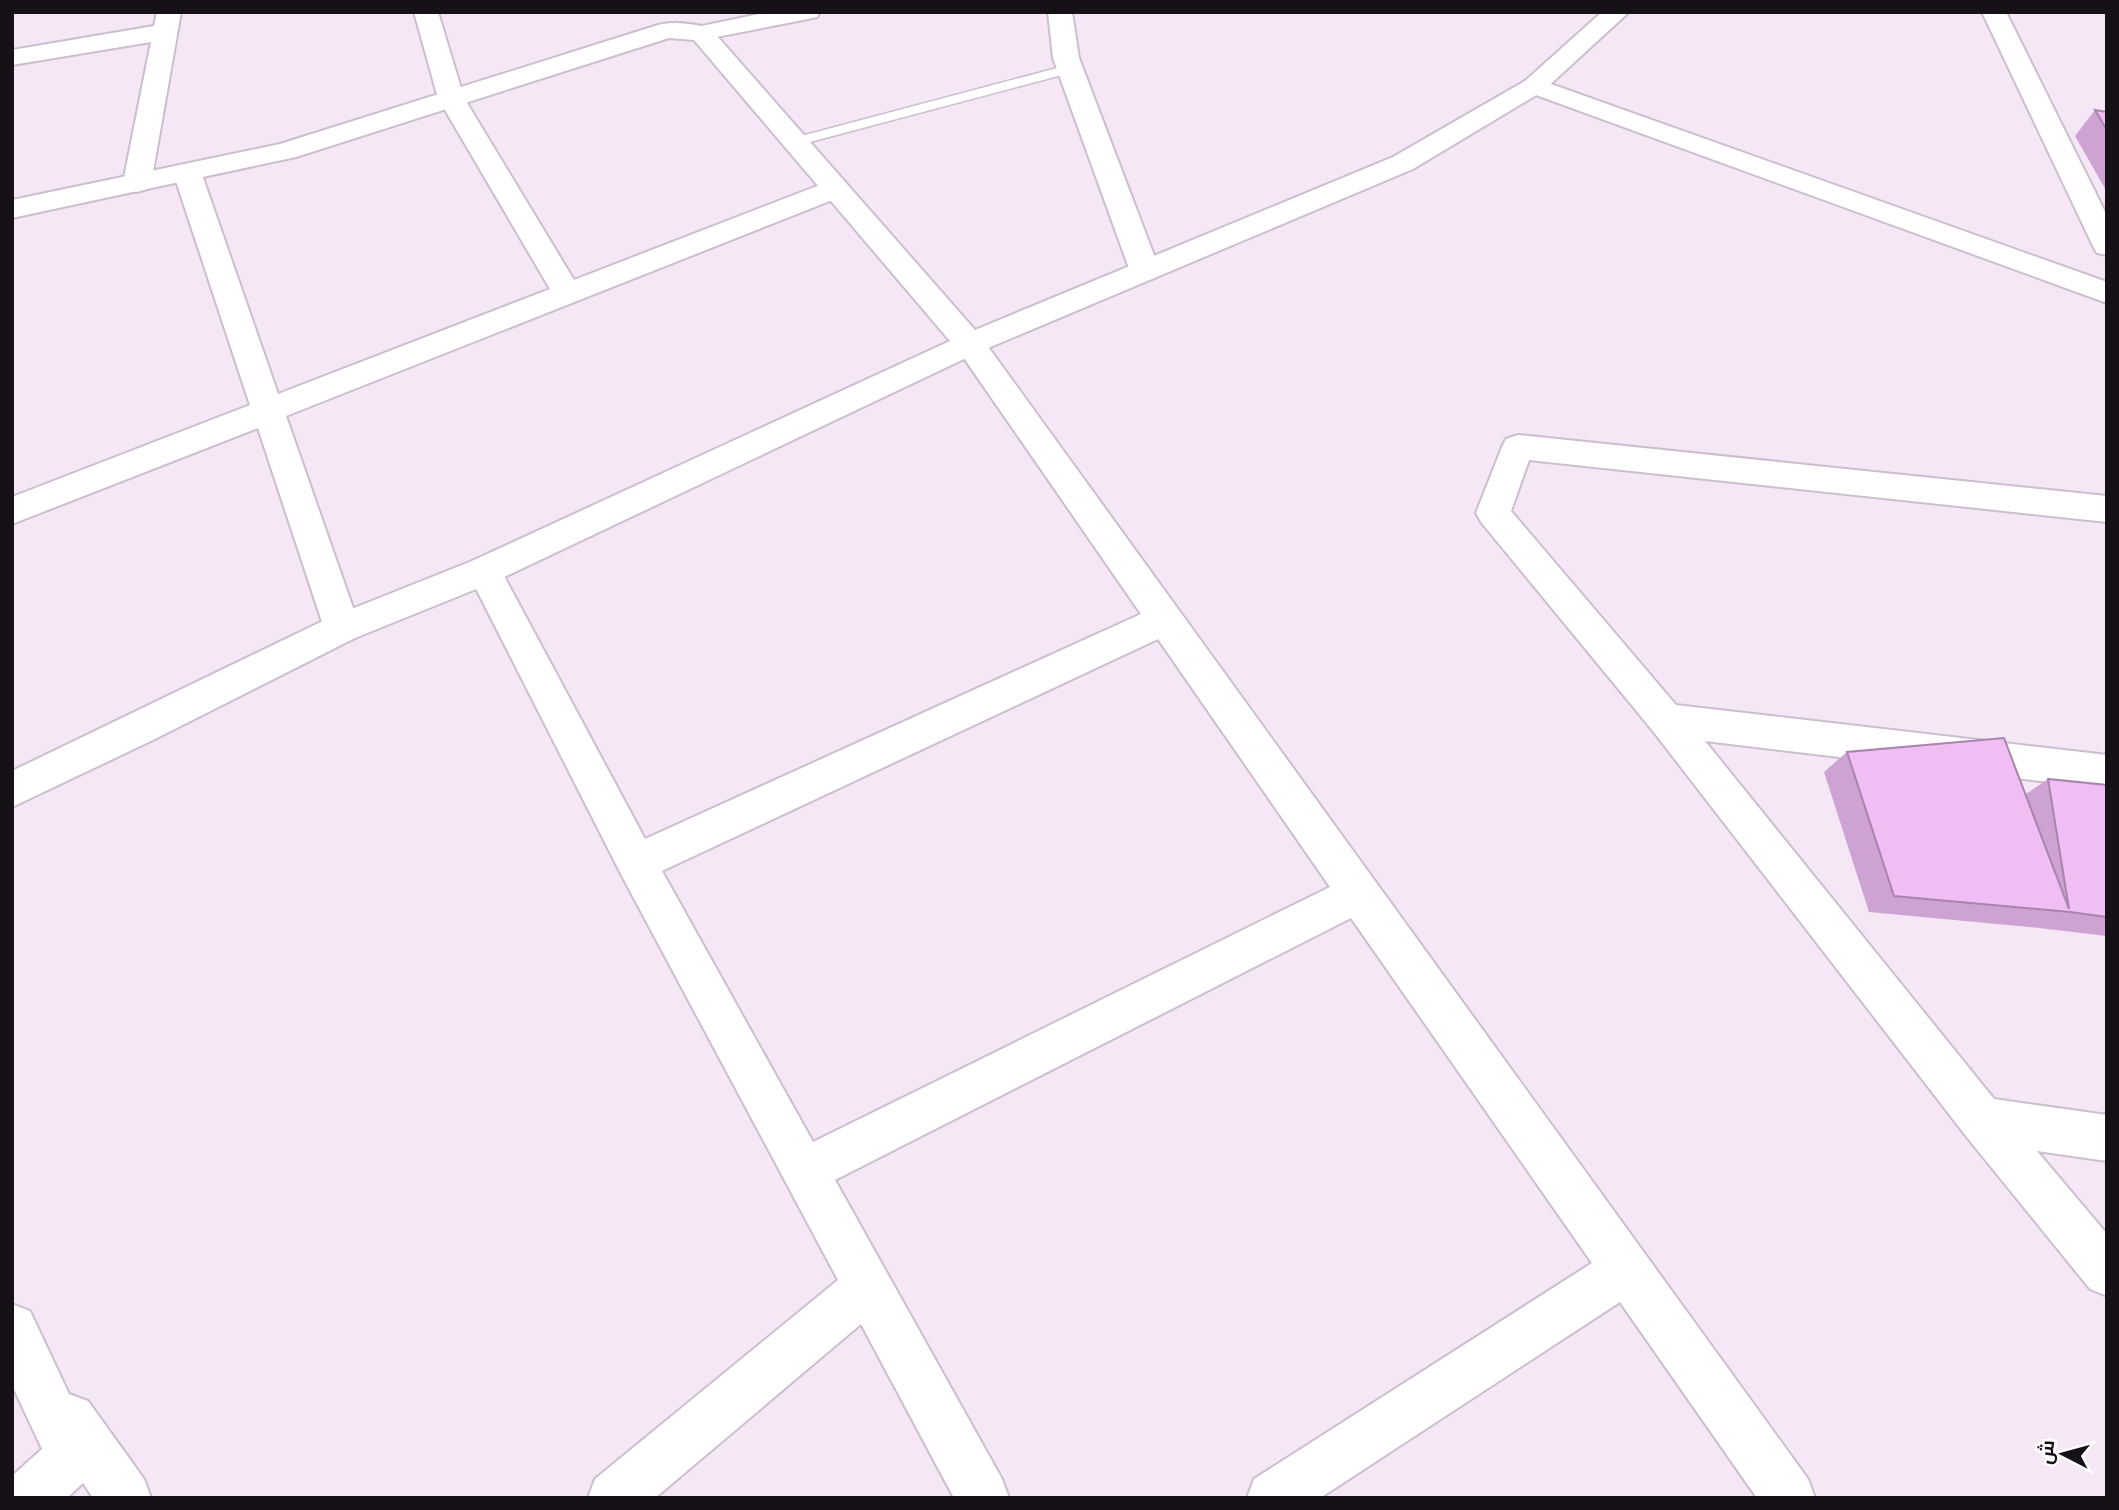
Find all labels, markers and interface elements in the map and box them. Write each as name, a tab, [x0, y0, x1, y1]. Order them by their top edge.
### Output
north arrow	[2028, 1419, 2098, 1489]
text: ش	[2033, 1439, 2059, 1466]

